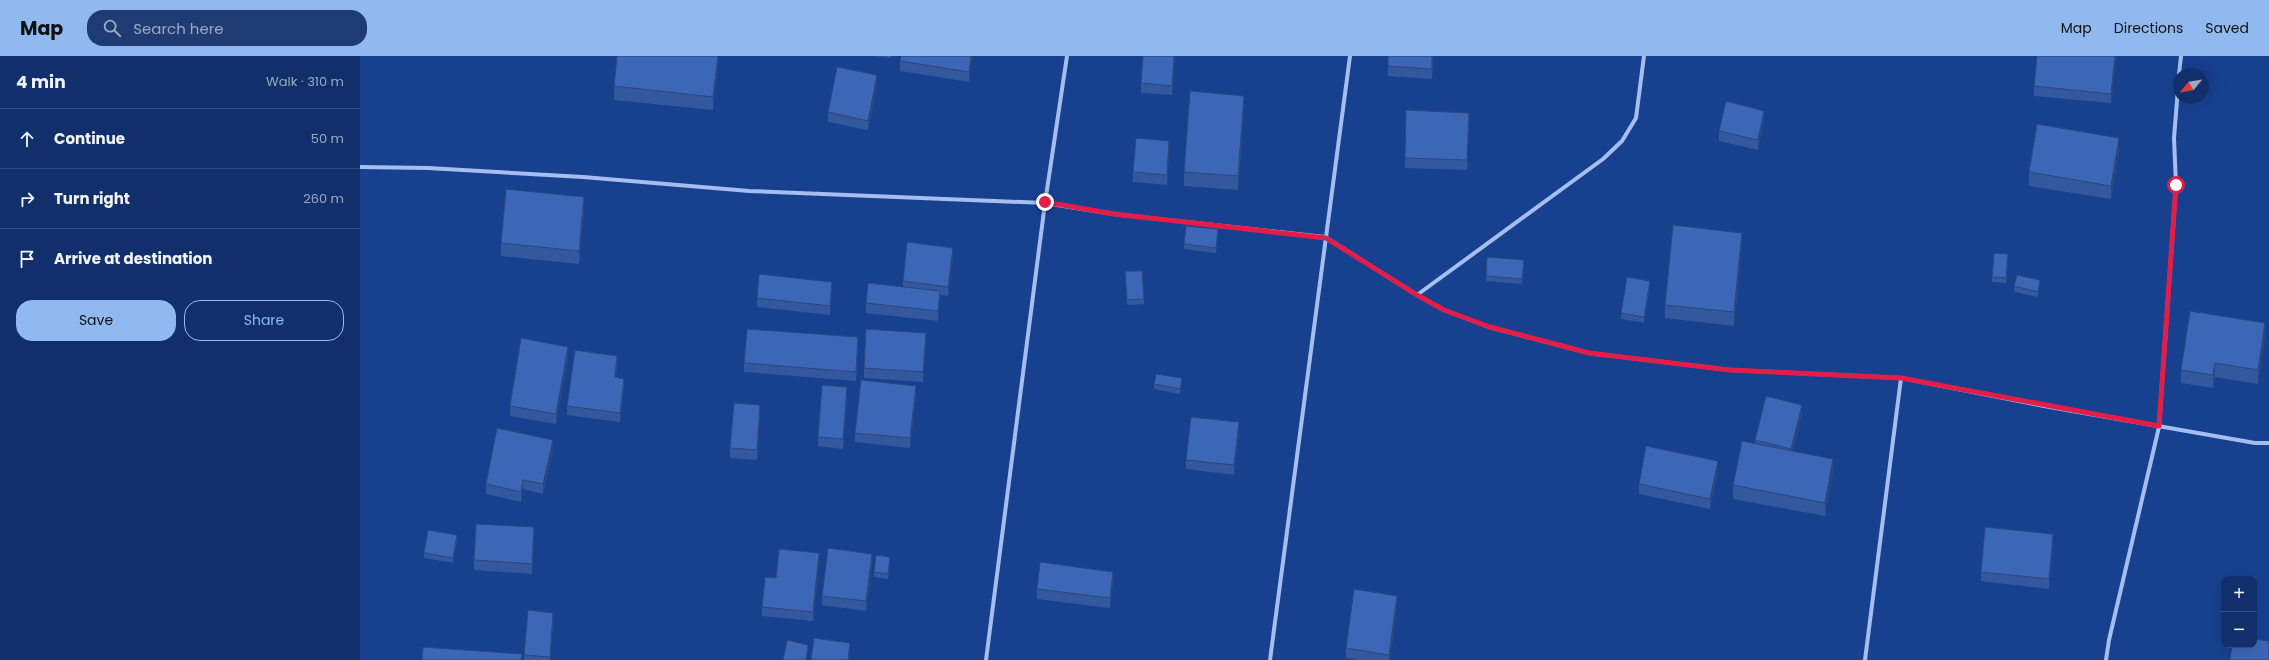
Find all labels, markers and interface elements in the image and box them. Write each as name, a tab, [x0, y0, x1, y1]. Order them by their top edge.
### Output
search box	[87, 10, 367, 46]
text: Map	[20, 15, 63, 42]
icon: search	[101, 17, 123, 39]
text: Search here	[133, 18, 224, 39]
text: Map	[2061, 18, 2092, 38]
text: Directions	[2114, 18, 2183, 38]
text: Saved	[2205, 18, 2249, 38]
north arrow	[2173, 68, 2209, 104]
text: 4 min	[16, 70, 66, 94]
text: Walk · 310 m	[266, 72, 344, 91]
icon: ahead	[16, 128, 38, 150]
text: Continue	[54, 128, 125, 149]
text: 50 m	[311, 129, 344, 148]
route start	[2167, 176, 2185, 194]
icon: right	[16, 188, 38, 210]
text: Turn right	[54, 188, 130, 209]
text: 260 m	[303, 189, 344, 208]
route end	[1036, 193, 1054, 211]
icon: arrive	[16, 248, 38, 270]
text: Arrive at destination	[54, 248, 212, 269]
button: Save	[16, 300, 176, 341]
button: Share	[184, 300, 344, 341]
map controls	[2221, 576, 2257, 648]
button: +	[2221, 576, 2257, 612]
button: −	[2221, 612, 2257, 648]

